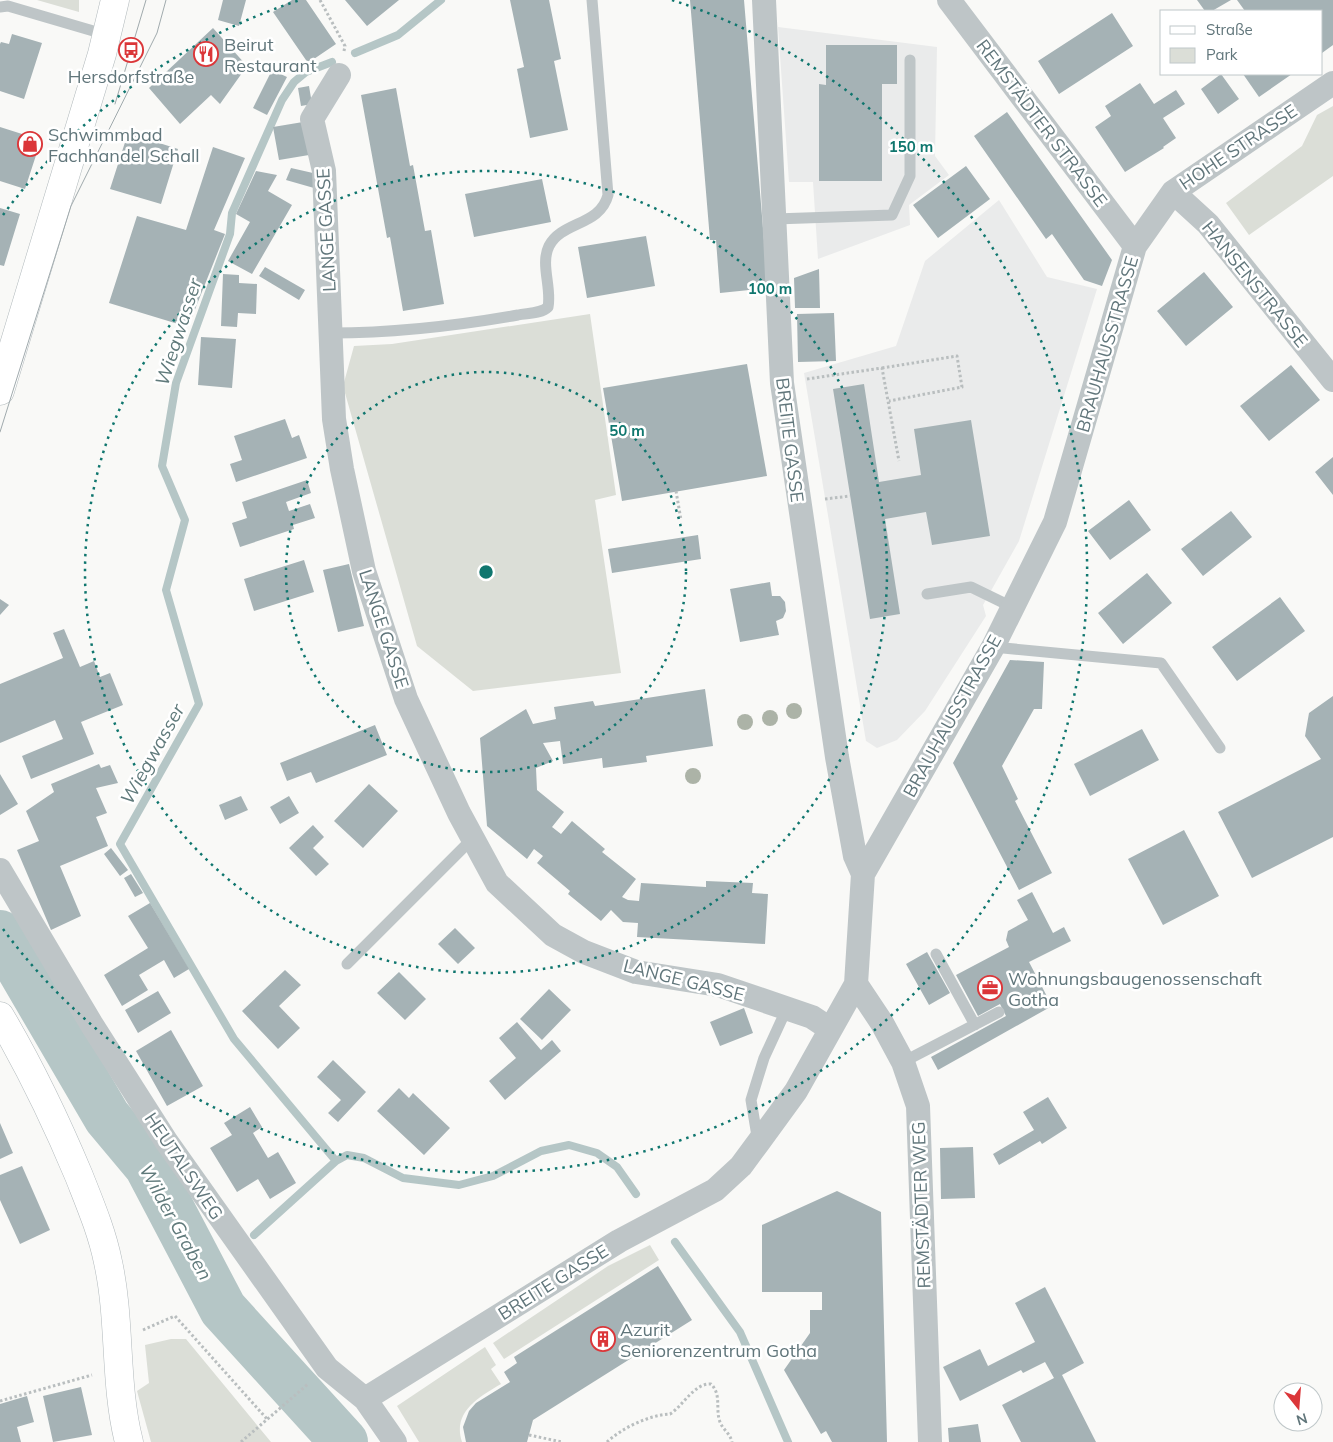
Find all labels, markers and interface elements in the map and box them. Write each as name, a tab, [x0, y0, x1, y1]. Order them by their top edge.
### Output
legend	[1160, 10, 1323, 75]
text: Straße	[1206, 20, 1253, 39]
place label: Beirut Restaurant	[224, 33, 316, 77]
street label: REMSTÄDTER STRASSE	[972, 35, 1112, 211]
bus stop icon: Hersdorfstraße	[118, 37, 144, 63]
restaurant icon: Beirut Restaurant	[193, 41, 219, 67]
text: Park	[1206, 45, 1238, 64]
place label: Hersdorfstraße	[68, 65, 194, 88]
street label: HOHE STRASSE	[1175, 99, 1301, 195]
place label: Schwimmbad Fachhandel Schall	[48, 123, 200, 167]
shop icon: Schwimmbad Fachhandel Schall	[17, 131, 43, 157]
text: 150 m	[889, 137, 933, 156]
street label: LANGE GASSE	[311, 168, 341, 292]
street label: HANSENSTRASSE	[1197, 216, 1313, 352]
street label: BRAUHAUSSTRASSE	[1071, 253, 1143, 435]
water label: Wiegwasser	[149, 274, 207, 389]
text: 100 m	[748, 279, 792, 298]
street label: BREITE GASSE	[771, 376, 809, 504]
text: 50 m	[609, 421, 645, 440]
centre of rings	[477, 563, 495, 581]
street label: LANGE GASSE	[354, 567, 414, 691]
street label: BRAUHAUSSTRASSE	[898, 631, 1006, 801]
water label: Wiegwasser	[115, 699, 190, 808]
street label: LANGE GASSE	[621, 954, 747, 1006]
place label: Wohnungsbaugenossenschaft Gotha	[1008, 967, 1262, 1011]
office icon: Wohnungsbaugenossenschaft Gotha	[977, 975, 1003, 1001]
street label: HEUTALSWEG	[140, 1108, 228, 1224]
street label: REMSTÄDTER WEG	[907, 1121, 935, 1289]
water label: Wilder Graben	[134, 1160, 218, 1284]
street label: BREITE GASSE	[494, 1239, 612, 1325]
place label: Azurit Seniorenzentrum Gotha	[620, 1318, 817, 1362]
building icon: Azurit Seniorenzentrum Gotha	[590, 1326, 616, 1352]
north arrow	[1273, 1382, 1323, 1432]
text: N	[1294, 1409, 1309, 1430]

